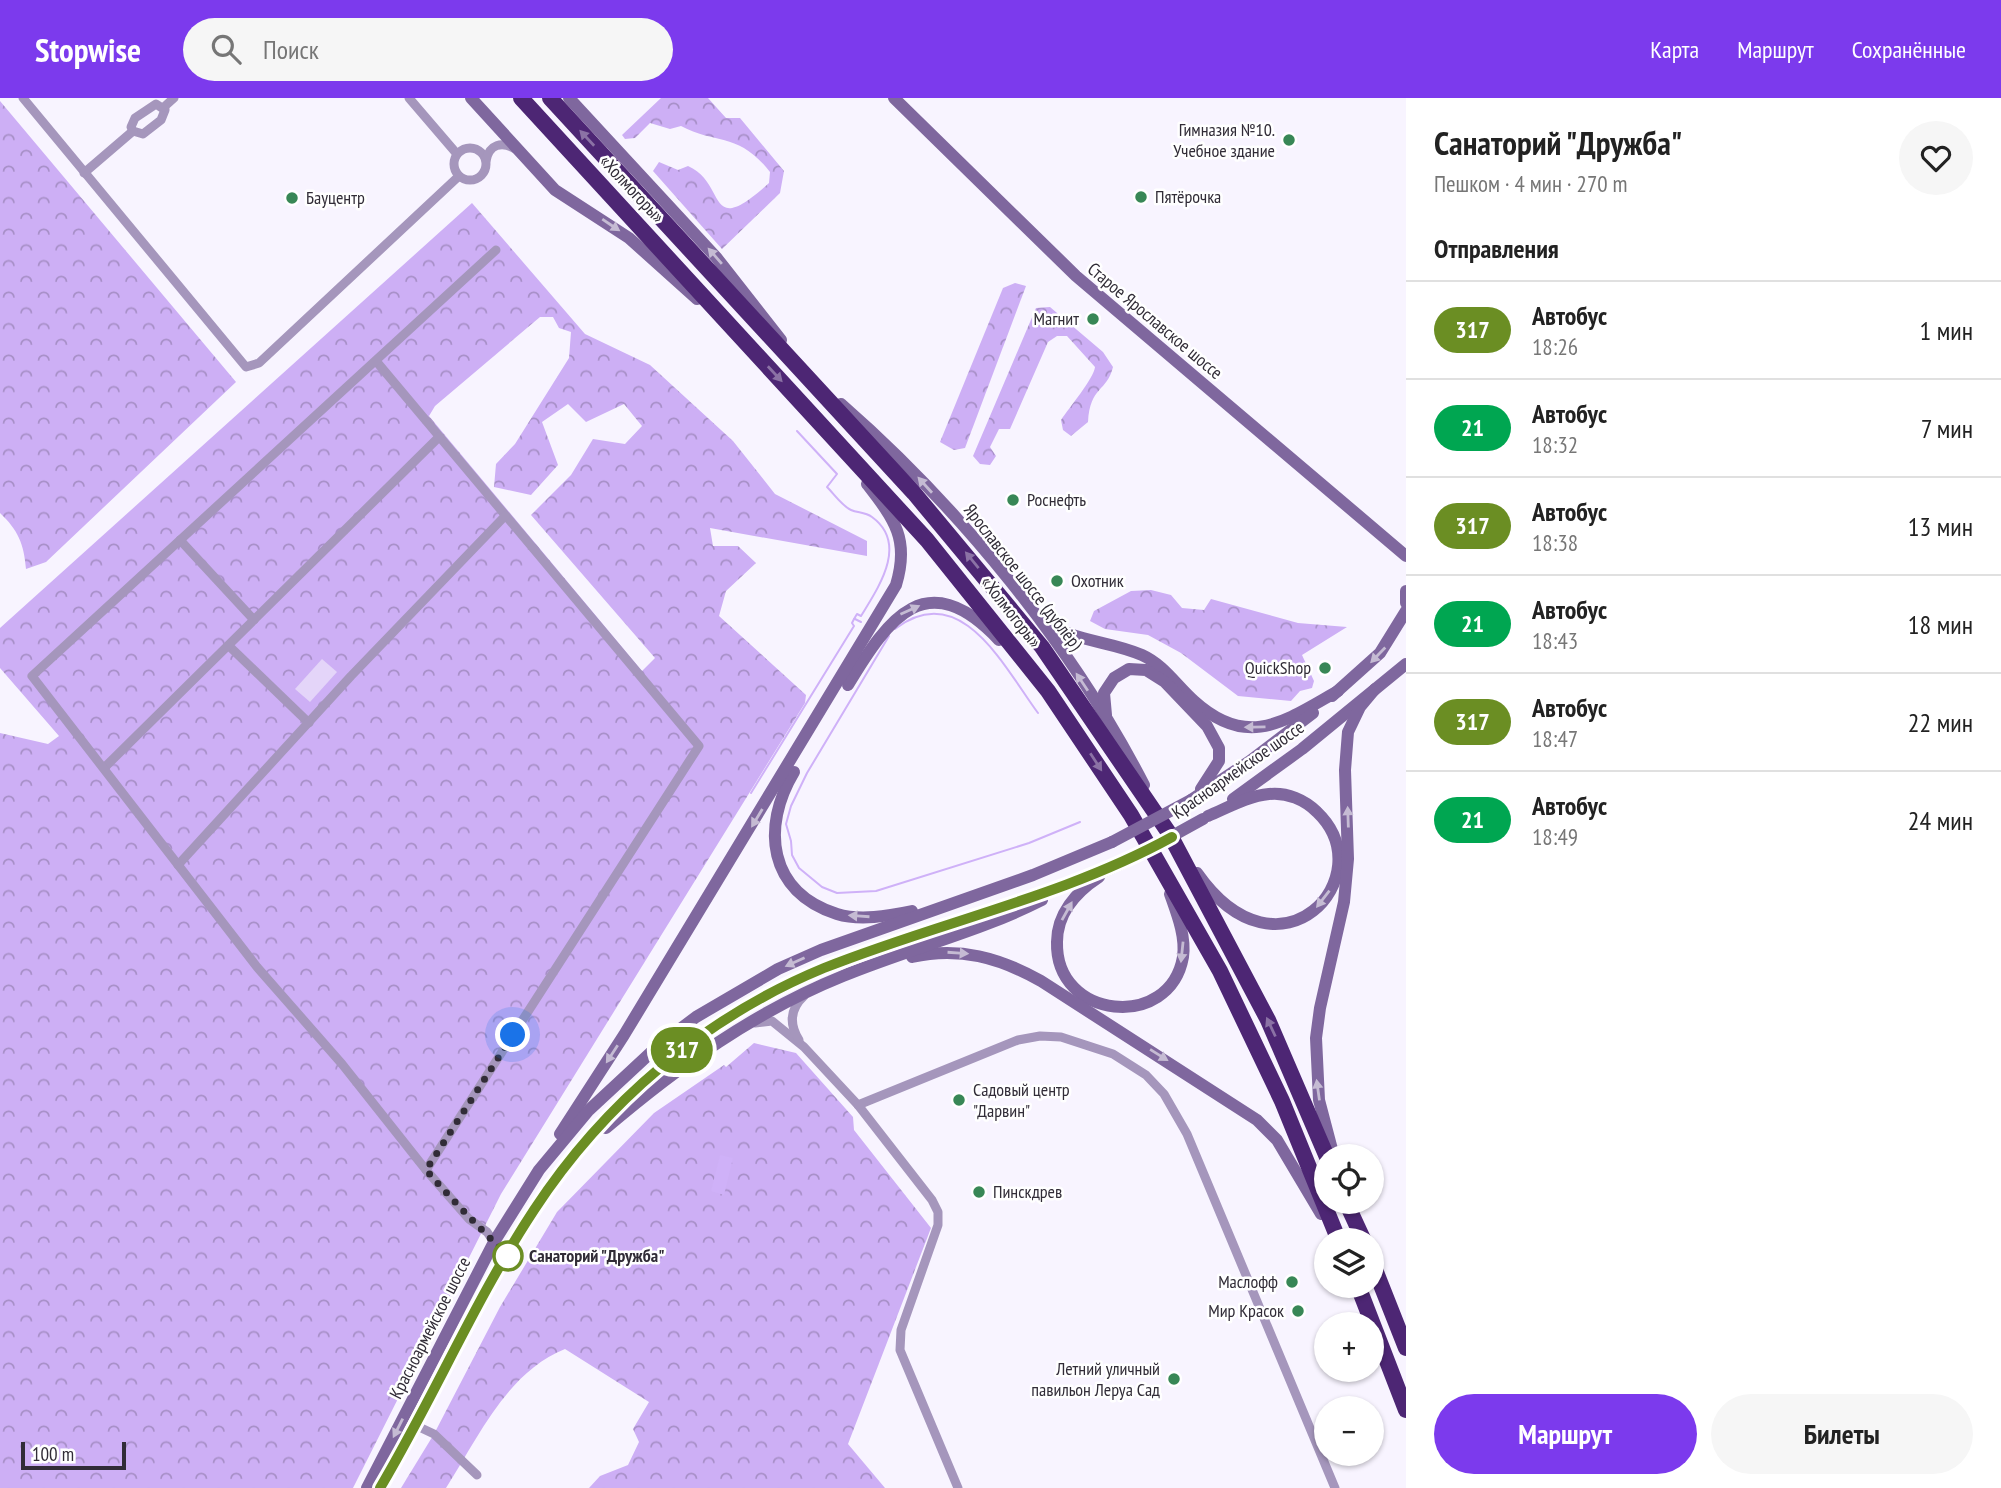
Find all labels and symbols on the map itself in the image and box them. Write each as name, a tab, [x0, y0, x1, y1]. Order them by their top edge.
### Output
place label: Гимназия №10. Учебное здание	[1173, 118, 1275, 162]
one-way arrow	[580, 130, 596, 147]
marker: Гимназия №10. Учебное здание	[1281, 132, 1297, 148]
street label: «Холмогоры»	[595, 150, 670, 228]
place label: Пятёрочка	[1155, 185, 1221, 208]
place label: Бауцентр	[306, 186, 365, 209]
marker: Пятёрочка	[1133, 189, 1149, 205]
marker: Бауцентр	[284, 190, 300, 206]
one-way arrow	[601, 219, 621, 232]
one-way arrow	[708, 248, 723, 265]
street label: Старое Ярославское шоссе	[1083, 257, 1228, 384]
place label: Магнит	[1034, 307, 1079, 330]
marker: Магнит	[1085, 311, 1101, 327]
one-way arrow	[767, 365, 783, 382]
one-way arrow	[918, 477, 934, 494]
place label: Роснефть	[1027, 488, 1086, 511]
marker: Роснефть	[1005, 492, 1021, 508]
street label: Ярославское шоссе (дублёр)	[959, 499, 1088, 655]
one-way arrow	[965, 551, 980, 568]
place label: Охотник	[1071, 569, 1124, 592]
street label: «Холмогоры»	[976, 571, 1047, 652]
marker: Охотник	[1049, 573, 1065, 589]
one-way arrow	[900, 604, 920, 616]
one-way arrow	[1370, 646, 1386, 663]
place label: QuickShop	[1245, 656, 1311, 679]
marker: QuickShop	[1317, 660, 1333, 676]
one-way arrow	[1075, 673, 1089, 691]
street label: Красноармейское шоссе	[1167, 715, 1308, 824]
one-way arrow	[1244, 721, 1266, 733]
one-way arrow	[1090, 752, 1103, 771]
one-way arrow	[1342, 806, 1353, 828]
one-way arrow	[750, 809, 763, 828]
one-way arrow	[1316, 890, 1331, 908]
one-way arrow	[1060, 900, 1072, 920]
one-way arrow	[848, 911, 870, 922]
one-way arrow	[1176, 942, 1187, 964]
one-way arrow	[947, 948, 969, 959]
one-way arrow	[784, 957, 805, 968]
your location	[495, 1017, 530, 1052]
one-way arrow	[1265, 1017, 1277, 1037]
line badge: 317	[642, 1027, 722, 1073]
one-way arrow	[606, 1044, 619, 1063]
one-way arrow	[1149, 1048, 1168, 1061]
place label: Садовый центр "Дарвин"	[973, 1078, 1070, 1122]
one-way arrow	[1313, 1079, 1324, 1101]
marker: Садовый центр "Дарвин"	[951, 1092, 967, 1108]
place label: Пинскдрев	[993, 1180, 1062, 1203]
marker: Пинскдрев	[971, 1184, 987, 1200]
marker: Санаторий "Дружба"	[493, 1241, 523, 1271]
place label: Санаторий "Дружба"	[529, 1244, 665, 1267]
street label: Красноармейское шоссе	[384, 1253, 475, 1403]
place label: Маслофф	[1218, 1270, 1278, 1293]
marker: Маслофф	[1284, 1274, 1300, 1290]
place label: Мир Красок	[1208, 1299, 1284, 1322]
marker: Мир Красок	[1290, 1303, 1306, 1319]
place label: Летний уличный павильон Леруа Сад	[1031, 1357, 1160, 1401]
marker: Летний уличный павильон Леруа Сад	[1166, 1371, 1182, 1387]
one-way arrow	[392, 1418, 403, 1438]
scale bar	[21, 1439, 126, 1471]

